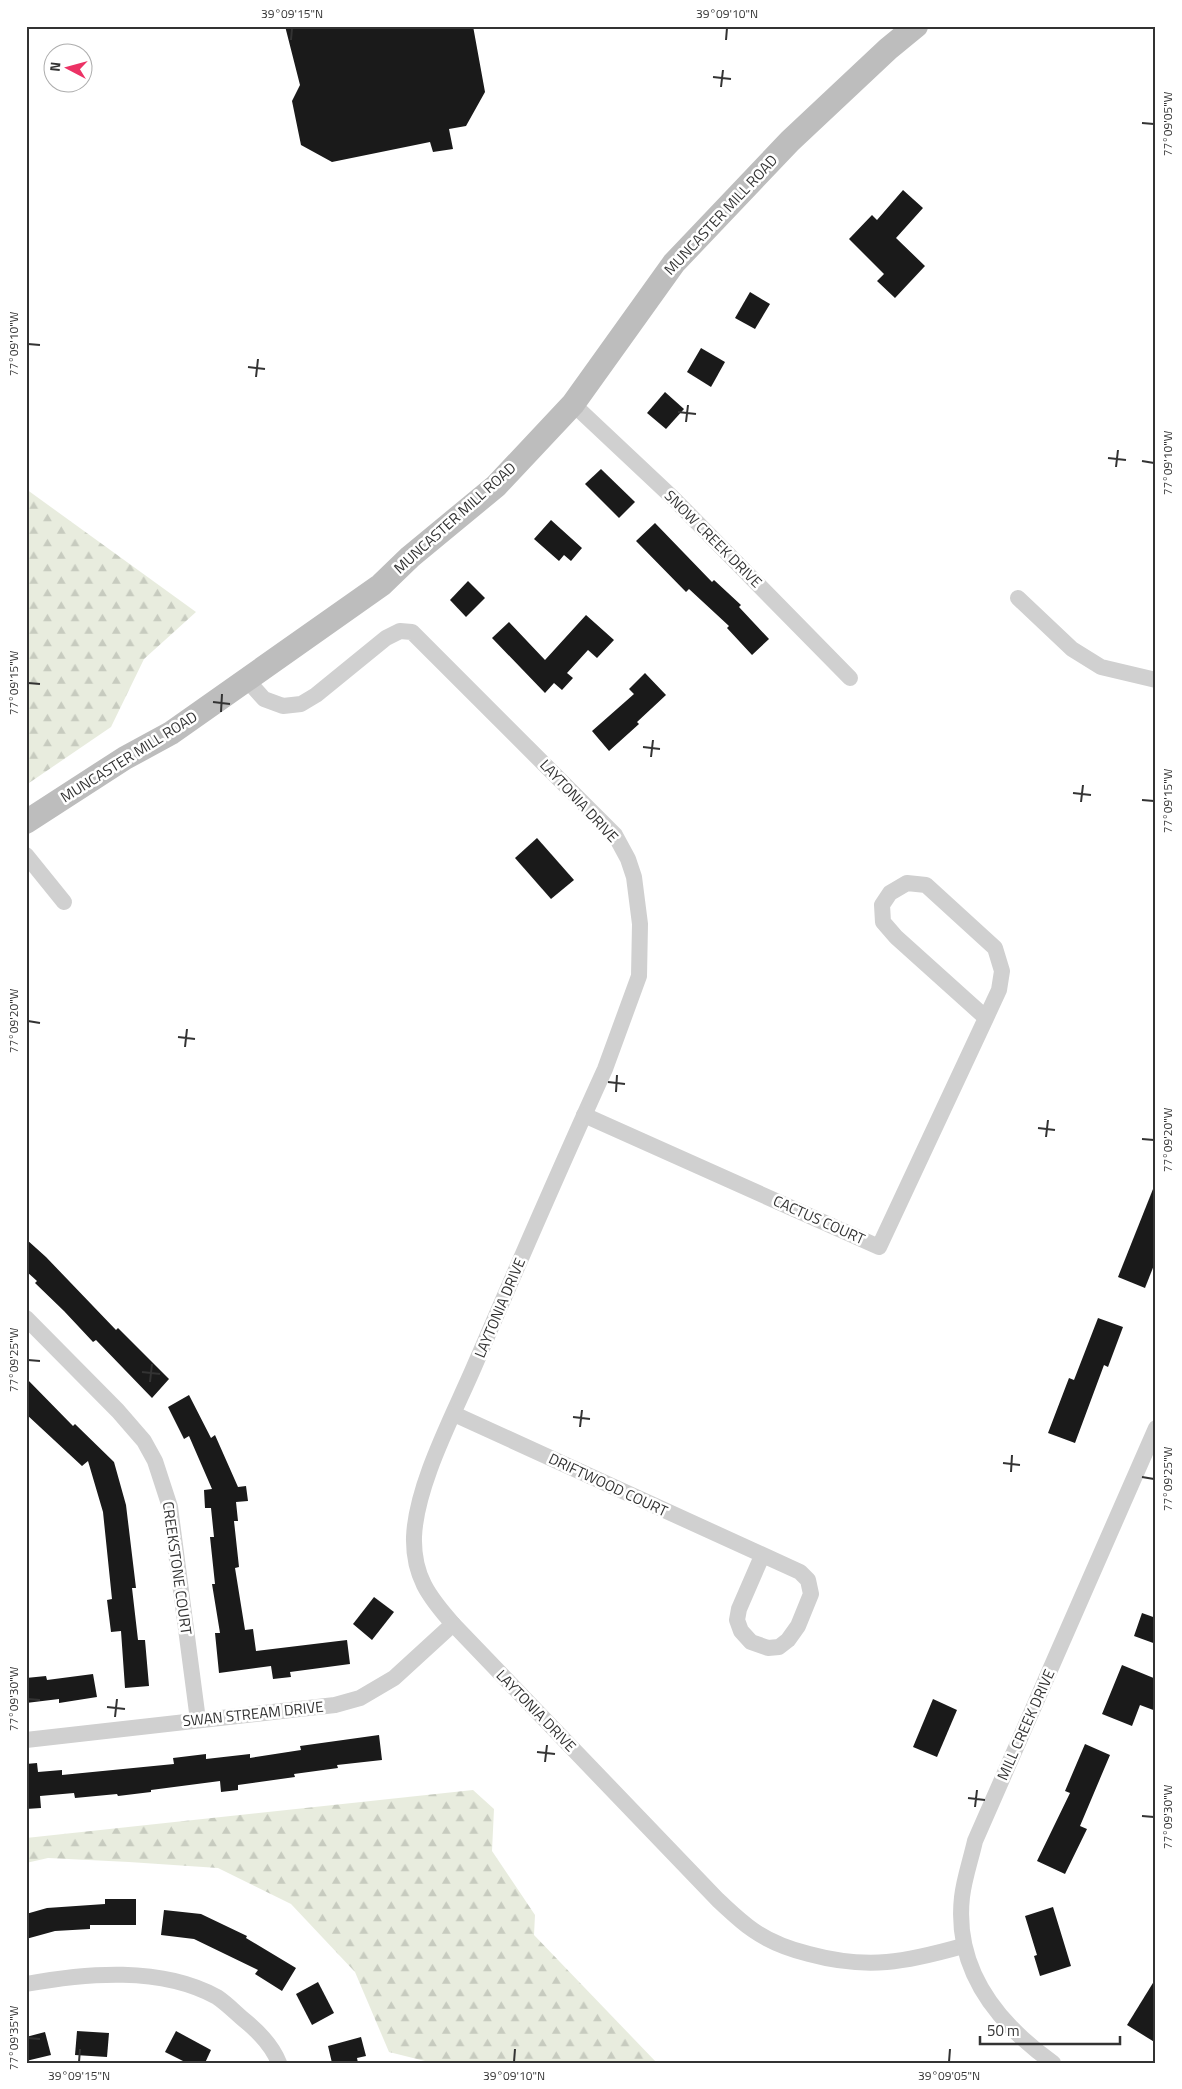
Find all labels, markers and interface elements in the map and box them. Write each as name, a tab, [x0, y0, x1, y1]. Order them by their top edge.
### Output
text: 39°09'15"N	[261, 4, 323, 23]
text: 39°09'10"N	[696, 4, 758, 23]
north arrow	[42, 42, 92, 92]
text: N	[44, 61, 66, 73]
text: 77°09'05"W	[1158, 91, 1177, 156]
street label: MUNCASTER MILL ROAD	[658, 149, 783, 280]
text: 77°09'10"W	[4, 311, 23, 376]
text: 77°09'10"W	[1158, 430, 1177, 495]
street label: MUNCASTER MILL ROAD	[388, 456, 521, 579]
street label: SNOW CREEK DRIVE	[659, 484, 768, 593]
text: 77°09'15"W	[4, 650, 23, 715]
street label: MUNCASTER MILL ROAD	[56, 705, 202, 808]
street label: LAYTONIA DRIVE	[535, 754, 624, 848]
text: 77°09'15"W	[1158, 768, 1177, 833]
text: 77°09'20"W	[4, 988, 23, 1053]
text: 77°09'20"W	[1158, 1107, 1177, 1172]
street label: CACTUS COURT	[769, 1189, 869, 1250]
street label: LAYTONIA DRIVE	[468, 1254, 531, 1361]
text: 77°09'25"W	[4, 1327, 23, 1392]
text: 77°09'25"W	[1158, 1446, 1177, 1511]
street label: DRIFTWOOD COURT	[545, 1447, 672, 1522]
street label: CREEKSTONE COURT	[157, 1500, 198, 1636]
street label: LAYTONIA DRIVE	[491, 1664, 582, 1757]
text: 77°09'30"W	[4, 1666, 23, 1731]
street label: MILL CREEK DRIVE	[991, 1666, 1060, 1784]
street label: SWAN STREAM DRIVE	[181, 1695, 325, 1732]
text: 77°09'30"W	[1158, 1784, 1177, 1849]
text: 77°09'35"W	[4, 2005, 23, 2070]
scale bar	[980, 2014, 1120, 2046]
text: 50 m	[987, 2019, 1020, 2042]
text: 39°09'15"N	[48, 2066, 110, 2085]
text: 39°09'10"N	[483, 2066, 545, 2085]
text: 39°09'05"N	[918, 2066, 980, 2085]

